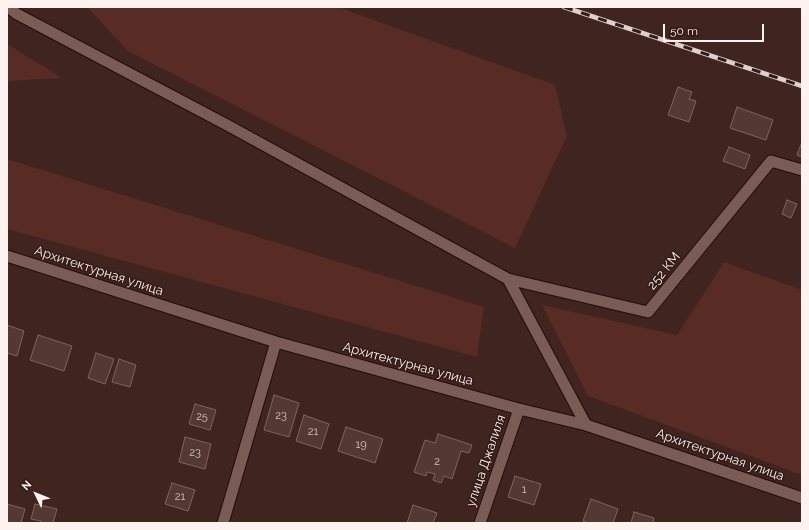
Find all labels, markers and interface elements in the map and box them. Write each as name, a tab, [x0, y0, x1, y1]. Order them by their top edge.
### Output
scale bar	[665, 16, 766, 42]
text: 50 m	[670, 24, 698, 38]
street label: Архитектурная улица	[33, 243, 165, 299]
street label: 252 КМ	[644, 249, 684, 293]
street label: Архитектурная улица	[341, 339, 475, 389]
house number: 23	[275, 409, 287, 423]
house number: 25	[196, 410, 208, 424]
street label: улица Джалиля	[463, 413, 509, 509]
house number: 21	[308, 425, 318, 439]
street label: Архитектурная улица	[654, 426, 786, 484]
house number: 19	[355, 438, 367, 452]
house number: 23	[189, 446, 201, 460]
house number: 2	[434, 455, 440, 469]
north arrow	[16, 474, 56, 514]
text: N	[19, 478, 34, 493]
house number: 1	[522, 483, 526, 497]
house number: 21	[175, 490, 185, 504]

